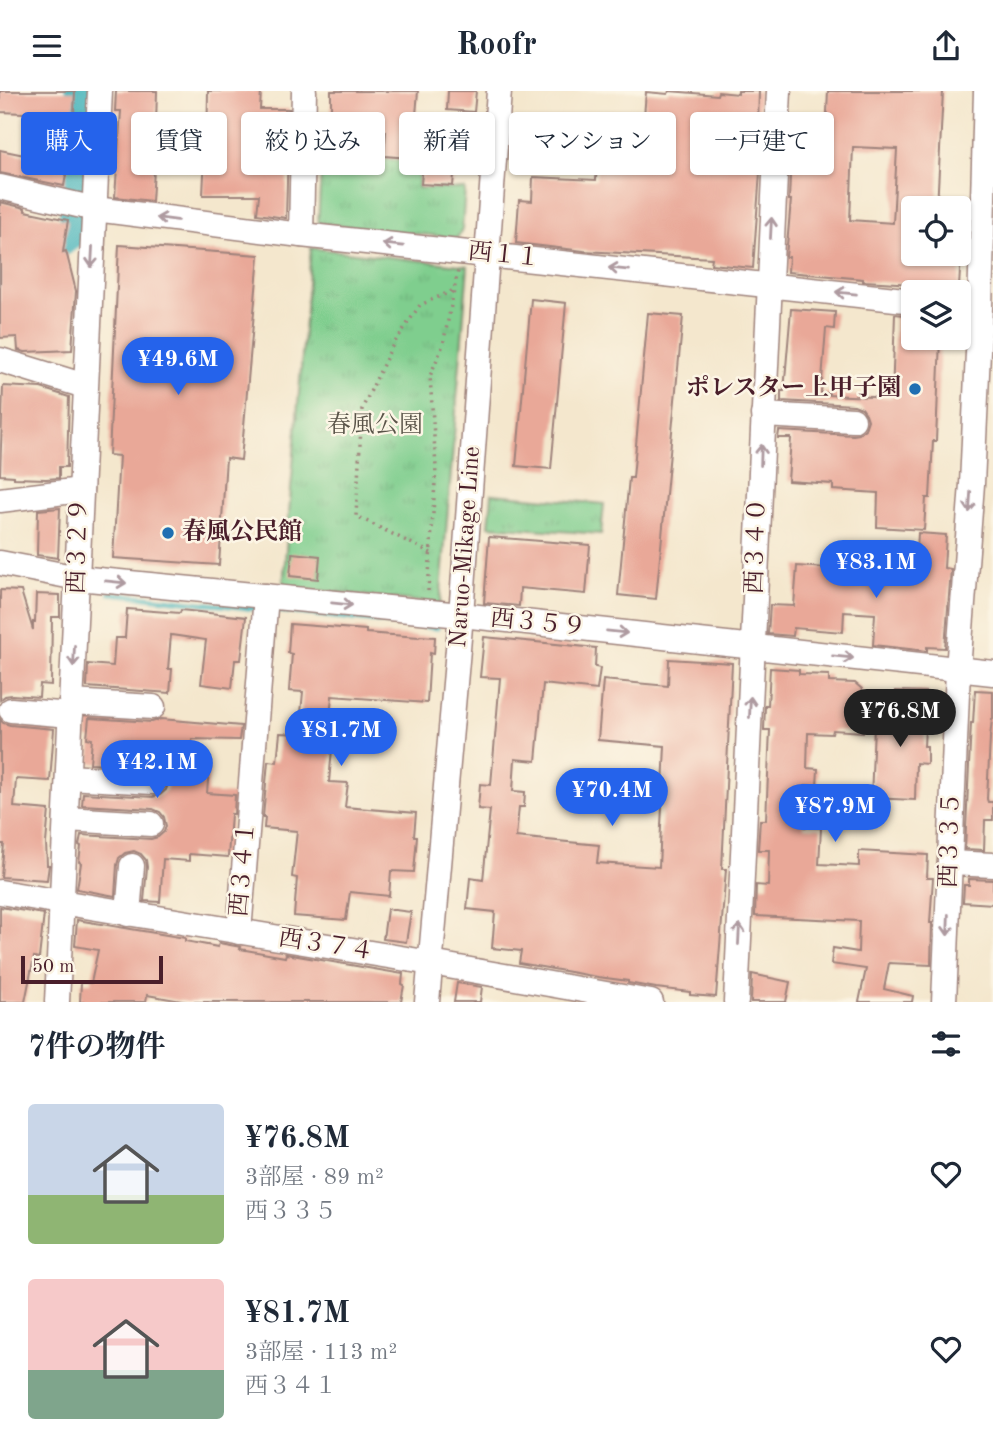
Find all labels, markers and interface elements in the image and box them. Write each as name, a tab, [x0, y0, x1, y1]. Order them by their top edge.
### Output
icon: menu	[28, 27, 66, 65]
icon: share	[927, 27, 965, 65]
text: Roofr	[456, 30, 537, 62]
chip: 購入	[21, 112, 117, 175]
chip: 賃貸	[131, 112, 227, 175]
chip: 絞り込み	[241, 112, 385, 175]
chip: 新着	[399, 112, 495, 175]
chip: マンション	[509, 112, 676, 175]
chip: 一戸建て	[690, 112, 834, 175]
map controls	[901, 196, 971, 350]
button: locate	[901, 196, 971, 266]
one-way arrow	[156, 212, 179, 225]
one-way arrow	[765, 216, 778, 239]
one-way arrow	[382, 238, 405, 251]
street label: 西１１	[467, 238, 541, 272]
one-way arrow	[86, 245, 99, 268]
one-way arrow	[609, 262, 631, 275]
button: layers	[901, 280, 971, 350]
one-way arrow	[835, 287, 857, 300]
pin: ¥49.6M	[121, 337, 235, 397]
text: ¥49.6M	[138, 348, 218, 371]
place label: ポレスター上甲子園	[686, 374, 901, 401]
marker: ポレスター上甲子園	[907, 381, 923, 397]
park label: 春風公園	[327, 411, 423, 438]
one-way arrow	[755, 444, 768, 467]
street label: Naruo-Mikage Line	[447, 445, 485, 649]
one-way arrow	[963, 490, 976, 513]
street label: 西３２９	[63, 498, 93, 594]
street label: 西３４０	[741, 498, 771, 594]
place label: 春風公民館	[182, 518, 302, 545]
marker: 春風公民館	[160, 525, 176, 541]
pin: ¥83.1M	[819, 540, 933, 600]
text: ¥83.1M	[836, 551, 916, 574]
one-way arrow	[104, 575, 126, 588]
one-way arrow	[330, 598, 353, 611]
street label: 西３５９	[489, 605, 587, 641]
one-way arrow	[605, 626, 628, 639]
one-way arrow	[67, 644, 80, 666]
one-way arrow	[831, 650, 854, 663]
pin: ¥76.8M	[843, 689, 957, 749]
one-way arrow	[743, 695, 756, 718]
text: ¥76.8M	[860, 700, 940, 723]
pin: ¥81.7M	[284, 709, 398, 768]
text: ¥81.7M	[301, 719, 381, 742]
pin: ¥42.1M	[100, 741, 214, 800]
text: ¥42.1M	[117, 751, 197, 774]
pin: ¥70.4M	[555, 769, 669, 828]
text: ¥70.4M	[572, 779, 652, 802]
pin: ¥87.9M	[778, 785, 892, 844]
street label: 西３３５	[935, 792, 965, 888]
text: ¥87.9M	[795, 795, 875, 818]
street label: 西３４１	[226, 820, 260, 918]
one-way arrow	[941, 913, 954, 936]
one-way arrow	[732, 923, 745, 946]
street label: 西３７４	[277, 925, 376, 965]
scale bar	[21, 953, 163, 985]
text: 50 m	[32, 958, 74, 977]
icon: filters	[927, 1025, 965, 1063]
text: 7件の物件	[28, 1033, 165, 1063]
text: ¥76.8M	[245, 1124, 350, 1154]
icon: home	[84, 1132, 168, 1216]
icon: heart	[927, 1155, 965, 1193]
text: 3部屋 · 89 m²	[245, 1166, 384, 1189]
text: 西３３５	[245, 1200, 337, 1223]
text: ¥81.7M	[245, 1299, 350, 1329]
icon: home	[84, 1307, 168, 1391]
icon: heart	[927, 1330, 965, 1368]
text: 3部屋 · 113 m²	[245, 1341, 397, 1364]
text: 西３４１	[245, 1375, 337, 1398]

